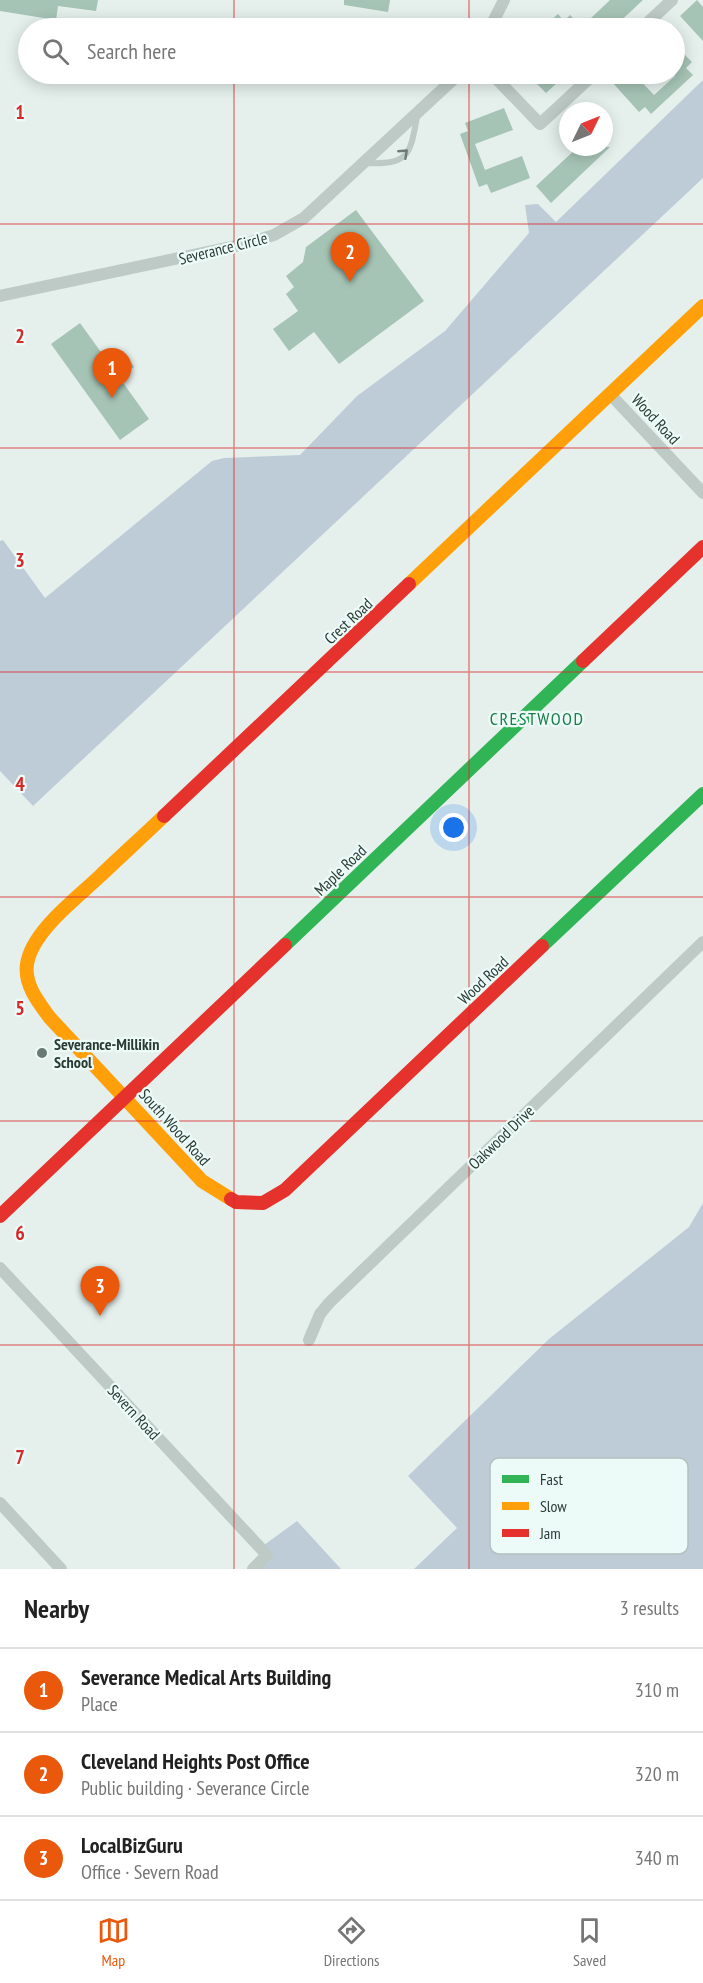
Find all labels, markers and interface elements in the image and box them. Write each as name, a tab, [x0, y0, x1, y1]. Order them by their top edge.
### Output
search box	[18, 18, 685, 84]
icon: search	[39, 35, 72, 68]
text: Search here	[87, 37, 176, 65]
text: 1	[15, 99, 25, 125]
north arrow	[559, 102, 613, 156]
one-way arrow	[398, 149, 408, 160]
street label: Severance Circle	[177, 227, 269, 269]
pin: 2	[330, 232, 370, 282]
text: 2	[15, 323, 25, 349]
pin: 1	[92, 348, 132, 398]
street label: Wood Road	[628, 390, 684, 448]
text: 3	[15, 547, 25, 573]
street label: Crest Road	[320, 594, 376, 648]
district label: CRESTWOOD	[490, 707, 584, 730]
text: 4	[15, 771, 25, 797]
your location	[439, 813, 468, 842]
street label: Maple Road	[310, 840, 370, 900]
street label: Wood Road	[454, 952, 512, 1008]
text: 5	[15, 995, 25, 1021]
place label: Severance-Millikin School	[54, 1034, 159, 1072]
marker: Severance-Millikin School	[35, 1046, 49, 1060]
street label: South Wood Road	[135, 1084, 215, 1170]
street label: Oakwood Drive	[464, 1101, 538, 1173]
text: 6	[15, 1220, 25, 1246]
pin: 3	[80, 1266, 120, 1316]
street label: Severn Road	[103, 1380, 165, 1444]
text: 7	[15, 1444, 25, 1470]
legend	[490, 1458, 688, 1554]
text: Fast	[540, 1469, 563, 1489]
text: Slow	[540, 1496, 567, 1516]
text: Jam	[539, 1523, 561, 1543]
text: Nearby	[24, 1592, 89, 1625]
text: 3 results	[620, 1595, 679, 1621]
text: Severance Medical Arts Building	[81, 1663, 331, 1691]
text: 1	[39, 1677, 48, 1703]
text: 310 m	[635, 1677, 679, 1703]
text: Place	[81, 1691, 118, 1717]
text: Cleveland Heights Post Office	[81, 1747, 310, 1775]
text: 2	[39, 1761, 48, 1787]
text: 320 m	[635, 1761, 679, 1787]
text: Public building · Severance Circle	[81, 1775, 309, 1801]
text: LocalBizGuru	[81, 1831, 183, 1859]
text: 3	[39, 1845, 48, 1871]
text: 340 m	[635, 1845, 679, 1871]
text: Office · Severn Road	[81, 1859, 219, 1885]
tab: Map	[97, 1914, 130, 1970]
tab: Directions	[324, 1914, 379, 1970]
tab: Saved	[573, 1914, 606, 1970]

